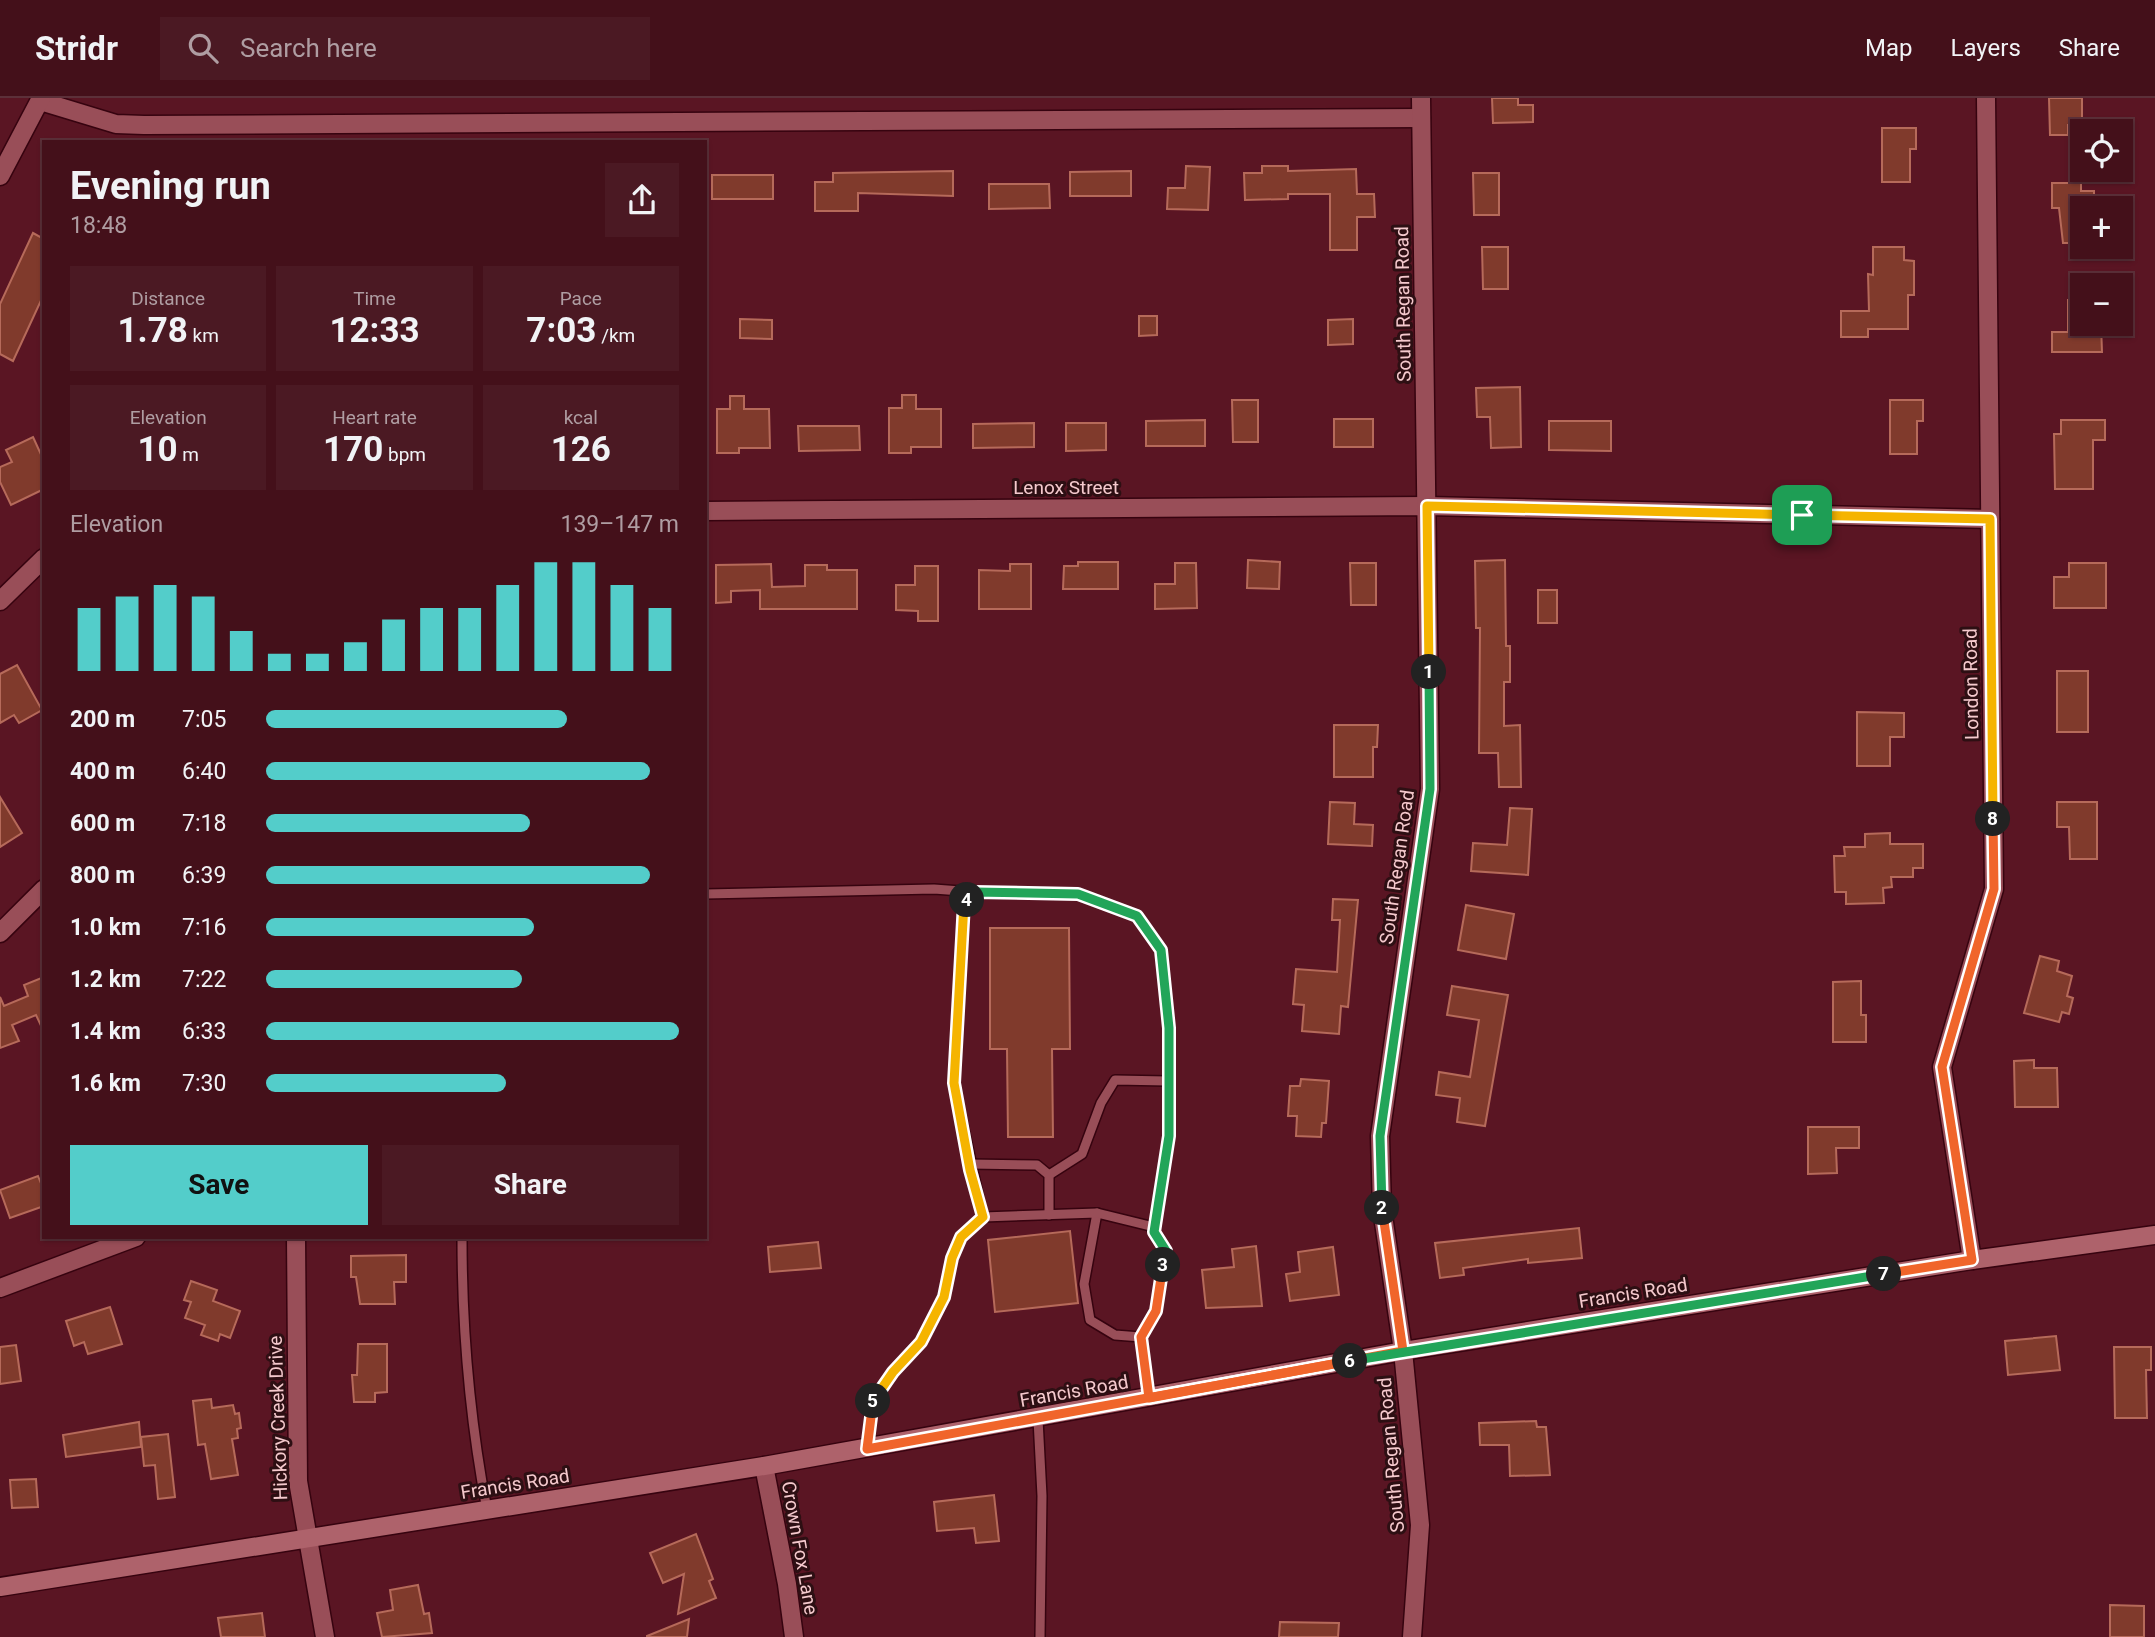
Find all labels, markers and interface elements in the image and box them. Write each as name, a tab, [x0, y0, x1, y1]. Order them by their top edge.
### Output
search box	[160, 17, 650, 80]
text: Stridr	[35, 29, 118, 68]
icon: search	[184, 29, 222, 67]
text: Search here	[240, 33, 377, 63]
text: Map	[1865, 34, 1913, 62]
text: Layers	[1951, 34, 2021, 62]
text: Share	[2059, 34, 2120, 62]
map controls	[2070, 119, 2133, 336]
button: locate	[2070, 119, 2133, 182]
button: share	[605, 163, 679, 237]
text: Evening run	[70, 164, 271, 208]
button: +	[2070, 196, 2133, 259]
text: 18:48	[70, 212, 127, 239]
street label: South Regan Road	[1390, 226, 1416, 382]
button: −	[2070, 273, 2133, 336]
text: Distance	[131, 287, 205, 310]
text: Time	[353, 287, 396, 310]
text: Pace	[560, 287, 602, 310]
text: 1.78	[117, 310, 188, 351]
text: 12:33	[329, 310, 420, 351]
text: 7:03	[526, 310, 596, 351]
text: km	[188, 324, 219, 347]
text: /km	[596, 324, 635, 347]
text: Elevation	[130, 406, 207, 429]
text: Heart rate	[332, 406, 417, 429]
text: kcal	[564, 406, 598, 429]
text: 10	[137, 429, 178, 470]
text: 170	[323, 429, 383, 470]
text: 126	[551, 429, 611, 470]
text: m	[178, 443, 199, 466]
text: bpm	[383, 443, 426, 466]
street label: Lenox Street	[1013, 476, 1119, 499]
pin	[1772, 485, 1832, 545]
icon: arrive	[1783, 496, 1821, 534]
text: Elevation	[70, 511, 163, 538]
text: 139–147 m	[560, 511, 679, 538]
street label: London Road	[1959, 628, 1983, 740]
pin: 1	[1412, 654, 1446, 690]
text: 1	[1423, 660, 1434, 683]
text: 200 m	[70, 706, 135, 733]
text: 7:05	[182, 706, 226, 733]
text: 400 m	[70, 758, 135, 785]
text: 6:40	[182, 758, 226, 785]
street label: South Regan Road	[1375, 788, 1419, 946]
pin: 8	[1976, 802, 2010, 836]
text: 8	[1987, 807, 1998, 830]
text: 600 m	[70, 810, 135, 837]
text: 7:18	[182, 810, 226, 837]
text: 800 m	[70, 862, 135, 889]
text: 6:39	[182, 862, 226, 889]
pin: 4	[950, 882, 984, 918]
text: 4	[961, 888, 972, 911]
text: 1.0 km	[70, 914, 141, 941]
text: 7:16	[182, 914, 226, 941]
text: 1.2 km	[70, 966, 141, 993]
text: 7:22	[182, 966, 226, 993]
text: 1.4 km	[70, 1018, 141, 1045]
text: 6:33	[182, 1018, 226, 1045]
text: 1.6 km	[70, 1070, 141, 1097]
text: 7:30	[182, 1070, 226, 1097]
button: Save	[70, 1145, 368, 1225]
button: Share	[382, 1145, 679, 1225]
pin: 2	[1364, 1190, 1400, 1226]
text: 2	[1376, 1196, 1387, 1219]
pin: 3	[1146, 1248, 1180, 1282]
text: 3	[1157, 1253, 1168, 1276]
pin: 7	[1867, 1256, 1902, 1292]
text: 7	[1878, 1262, 1889, 1285]
street label: Francis Road	[1577, 1273, 1689, 1313]
street label: Hickory Creek Drive	[264, 1335, 292, 1501]
pin: 6	[1332, 1344, 1368, 1378]
text: 6	[1344, 1349, 1355, 1372]
street label: Francis Road	[1018, 1370, 1130, 1412]
street label: South Regan Road	[1373, 1377, 1409, 1533]
pin: 5	[856, 1384, 890, 1418]
text: 5	[867, 1389, 878, 1412]
street label: Francis Road	[459, 1464, 571, 1504]
street label: Crown Fox Lane	[777, 1479, 823, 1617]

